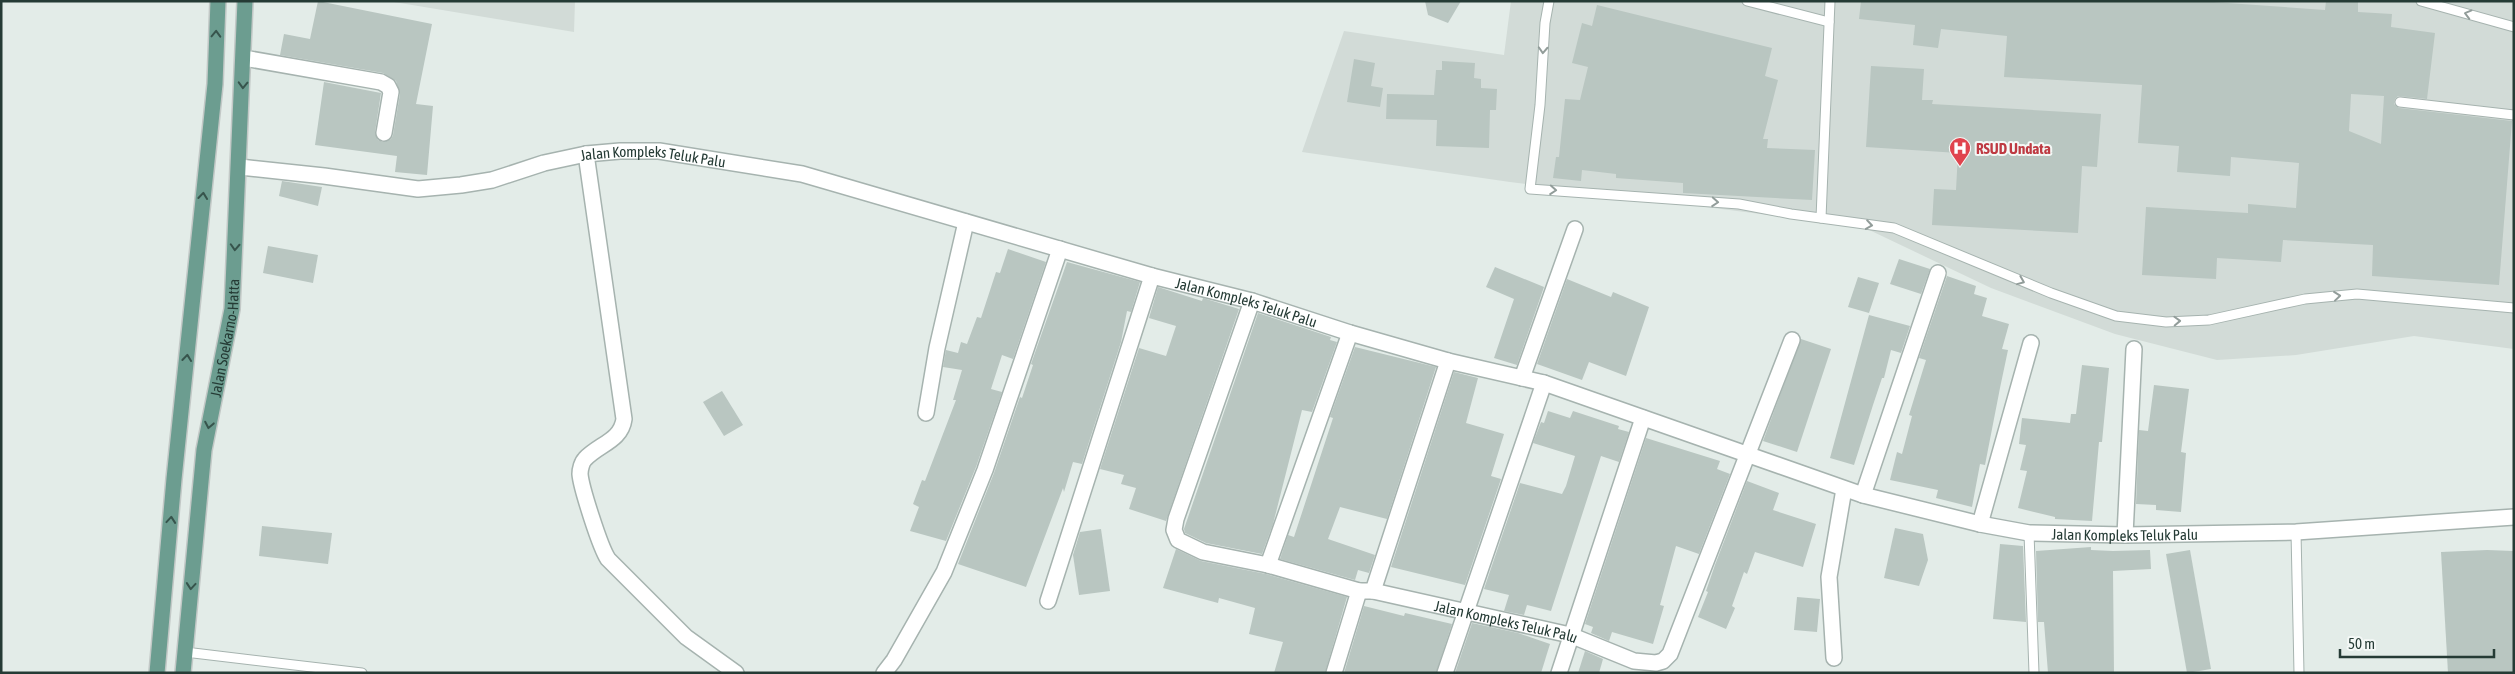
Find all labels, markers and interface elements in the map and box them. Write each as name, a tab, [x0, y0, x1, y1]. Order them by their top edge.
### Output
one-way arrow	[2464, 9, 2472, 19]
one-way arrow	[211, 30, 222, 38]
one-way arrow	[1538, 46, 1549, 54]
one-way arrow	[237, 81, 248, 89]
hospital icon: RSUD Undata	[1948, 136, 1972, 167]
place label: RSUD Undata	[1976, 140, 2051, 157]
street label: Jalan Kompleks Teluk Palu	[578, 143, 727, 170]
one-way arrow	[1549, 185, 1557, 196]
one-way arrow	[197, 192, 208, 200]
one-way arrow	[1711, 197, 1719, 208]
one-way arrow	[1865, 219, 1874, 229]
one-way arrow	[230, 244, 241, 252]
street label: Jalan Kompleks Teluk Palu	[1174, 274, 1319, 330]
one-way arrow	[2016, 274, 2025, 285]
street label: Jalan Soekarno-Hatta	[206, 279, 242, 399]
one-way arrow	[2333, 291, 2341, 302]
one-way arrow	[2173, 316, 2181, 327]
one-way arrow	[181, 354, 192, 362]
one-way arrow	[204, 420, 214, 429]
one-way arrow	[165, 515, 176, 523]
street label: Jalan Kompleks Teluk Palu	[2051, 525, 2198, 544]
one-way arrow	[186, 583, 197, 591]
street label: Jalan Kompleks Teluk Palu	[1433, 596, 1581, 646]
scale bar	[2340, 626, 2494, 658]
text: 50 m	[2348, 635, 2375, 652]

